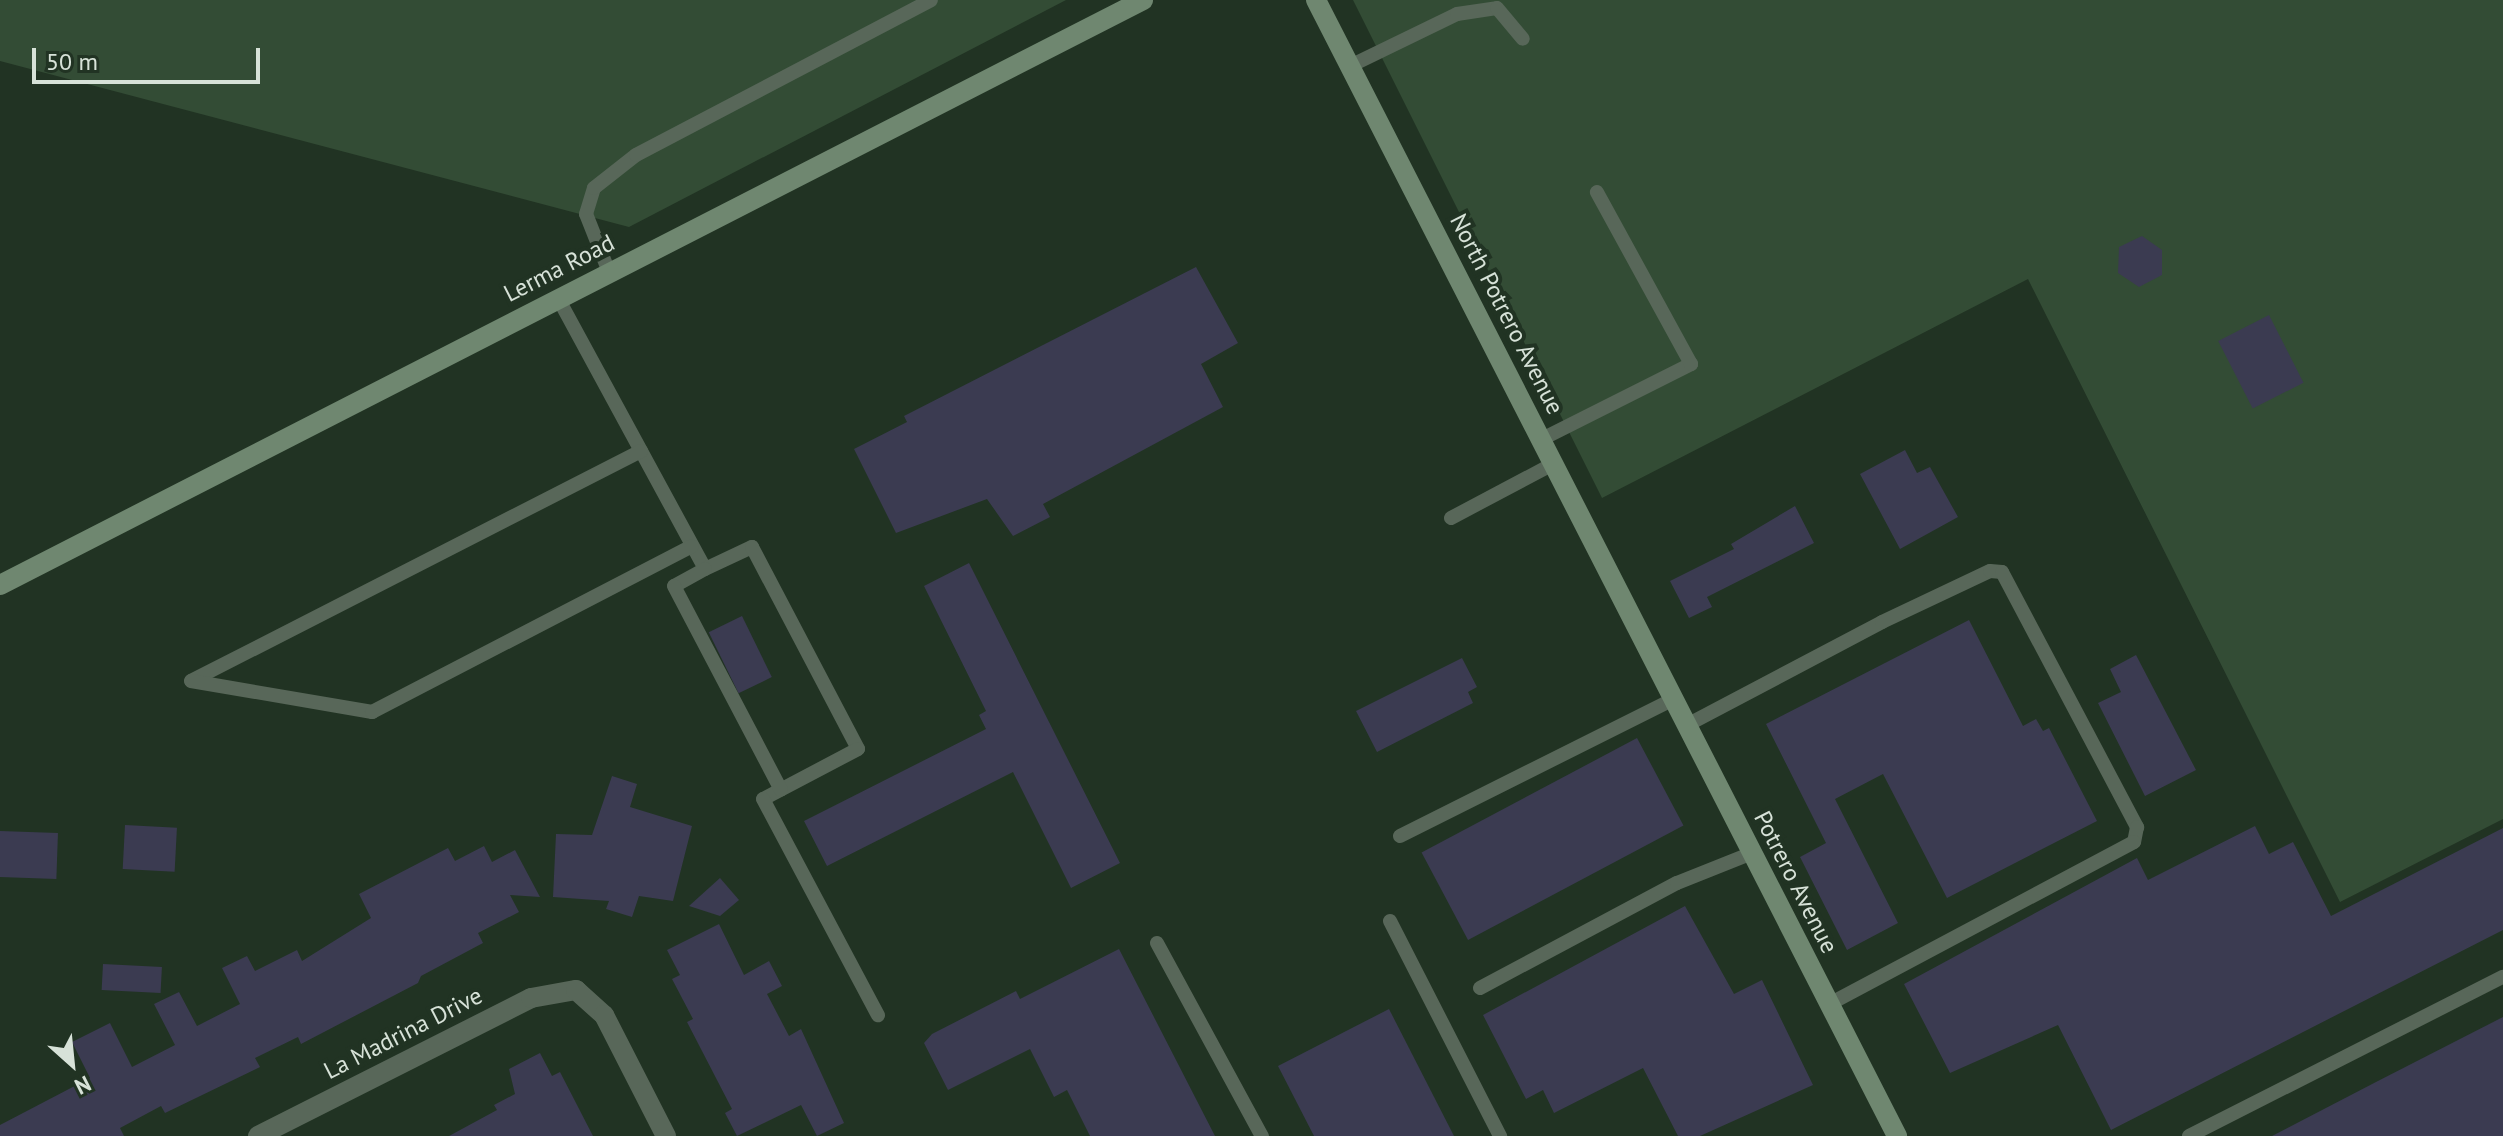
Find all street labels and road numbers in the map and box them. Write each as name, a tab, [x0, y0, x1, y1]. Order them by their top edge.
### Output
street label: North Potrero Avenue	[1444, 209, 1570, 419]
street label: Lerma Road	[499, 228, 619, 308]
street label: Potrero Avenue	[1748, 806, 1844, 958]
street label: La Madrina Drive	[319, 981, 487, 1085]

